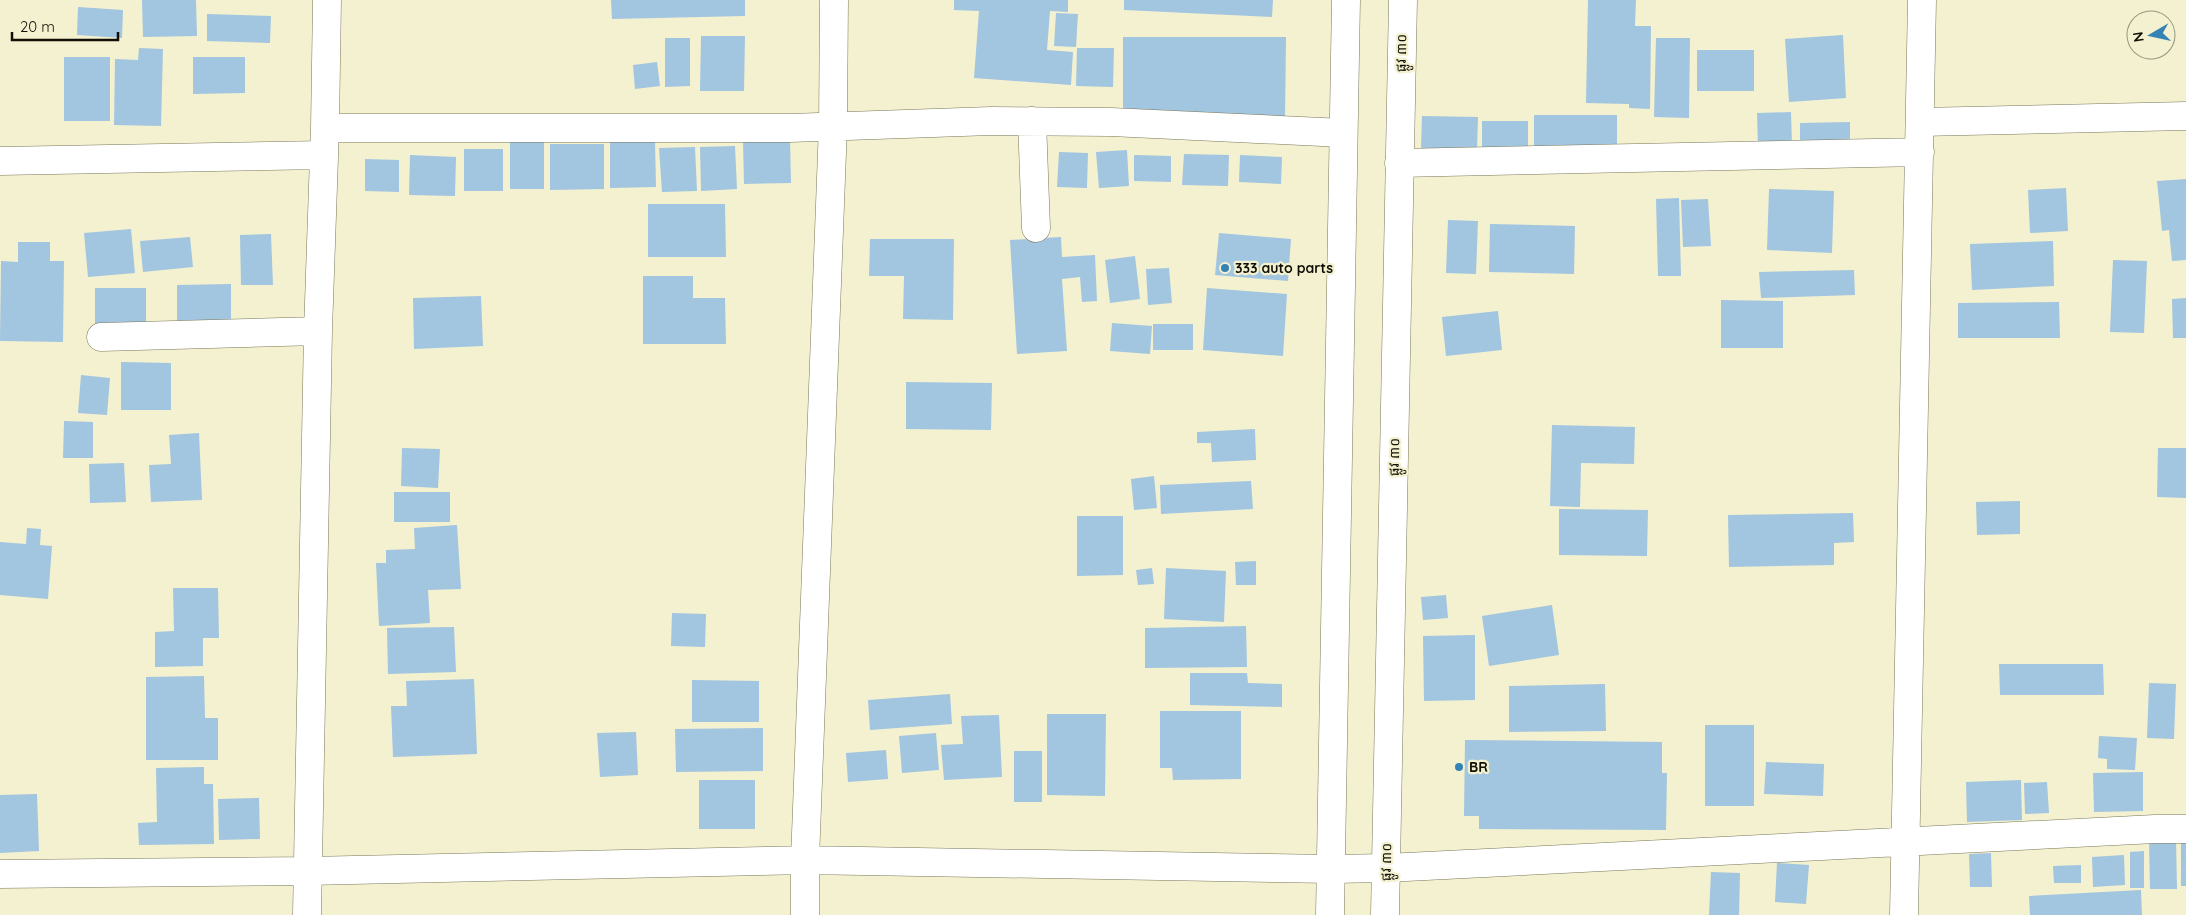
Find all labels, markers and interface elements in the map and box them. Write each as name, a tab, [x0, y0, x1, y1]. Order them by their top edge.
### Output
scale bar	[12, 10, 119, 42]
north arrow	[2126, 10, 2176, 60]
text: 20 m	[20, 17, 55, 36]
text: N	[2128, 31, 2148, 44]
street label: ផ្លូវ ៣០	[1392, 34, 1413, 72]
place label: 333 auto parts	[1235, 259, 1333, 277]
marker: 333 auto parts	[1219, 262, 1231, 274]
street label: ផ្លូវ ៣០	[1385, 438, 1406, 476]
place label: BR	[1469, 758, 1488, 776]
marker: BR	[1453, 761, 1465, 773]
street label: ផ្លូវ ៣០	[1377, 843, 1398, 881]

